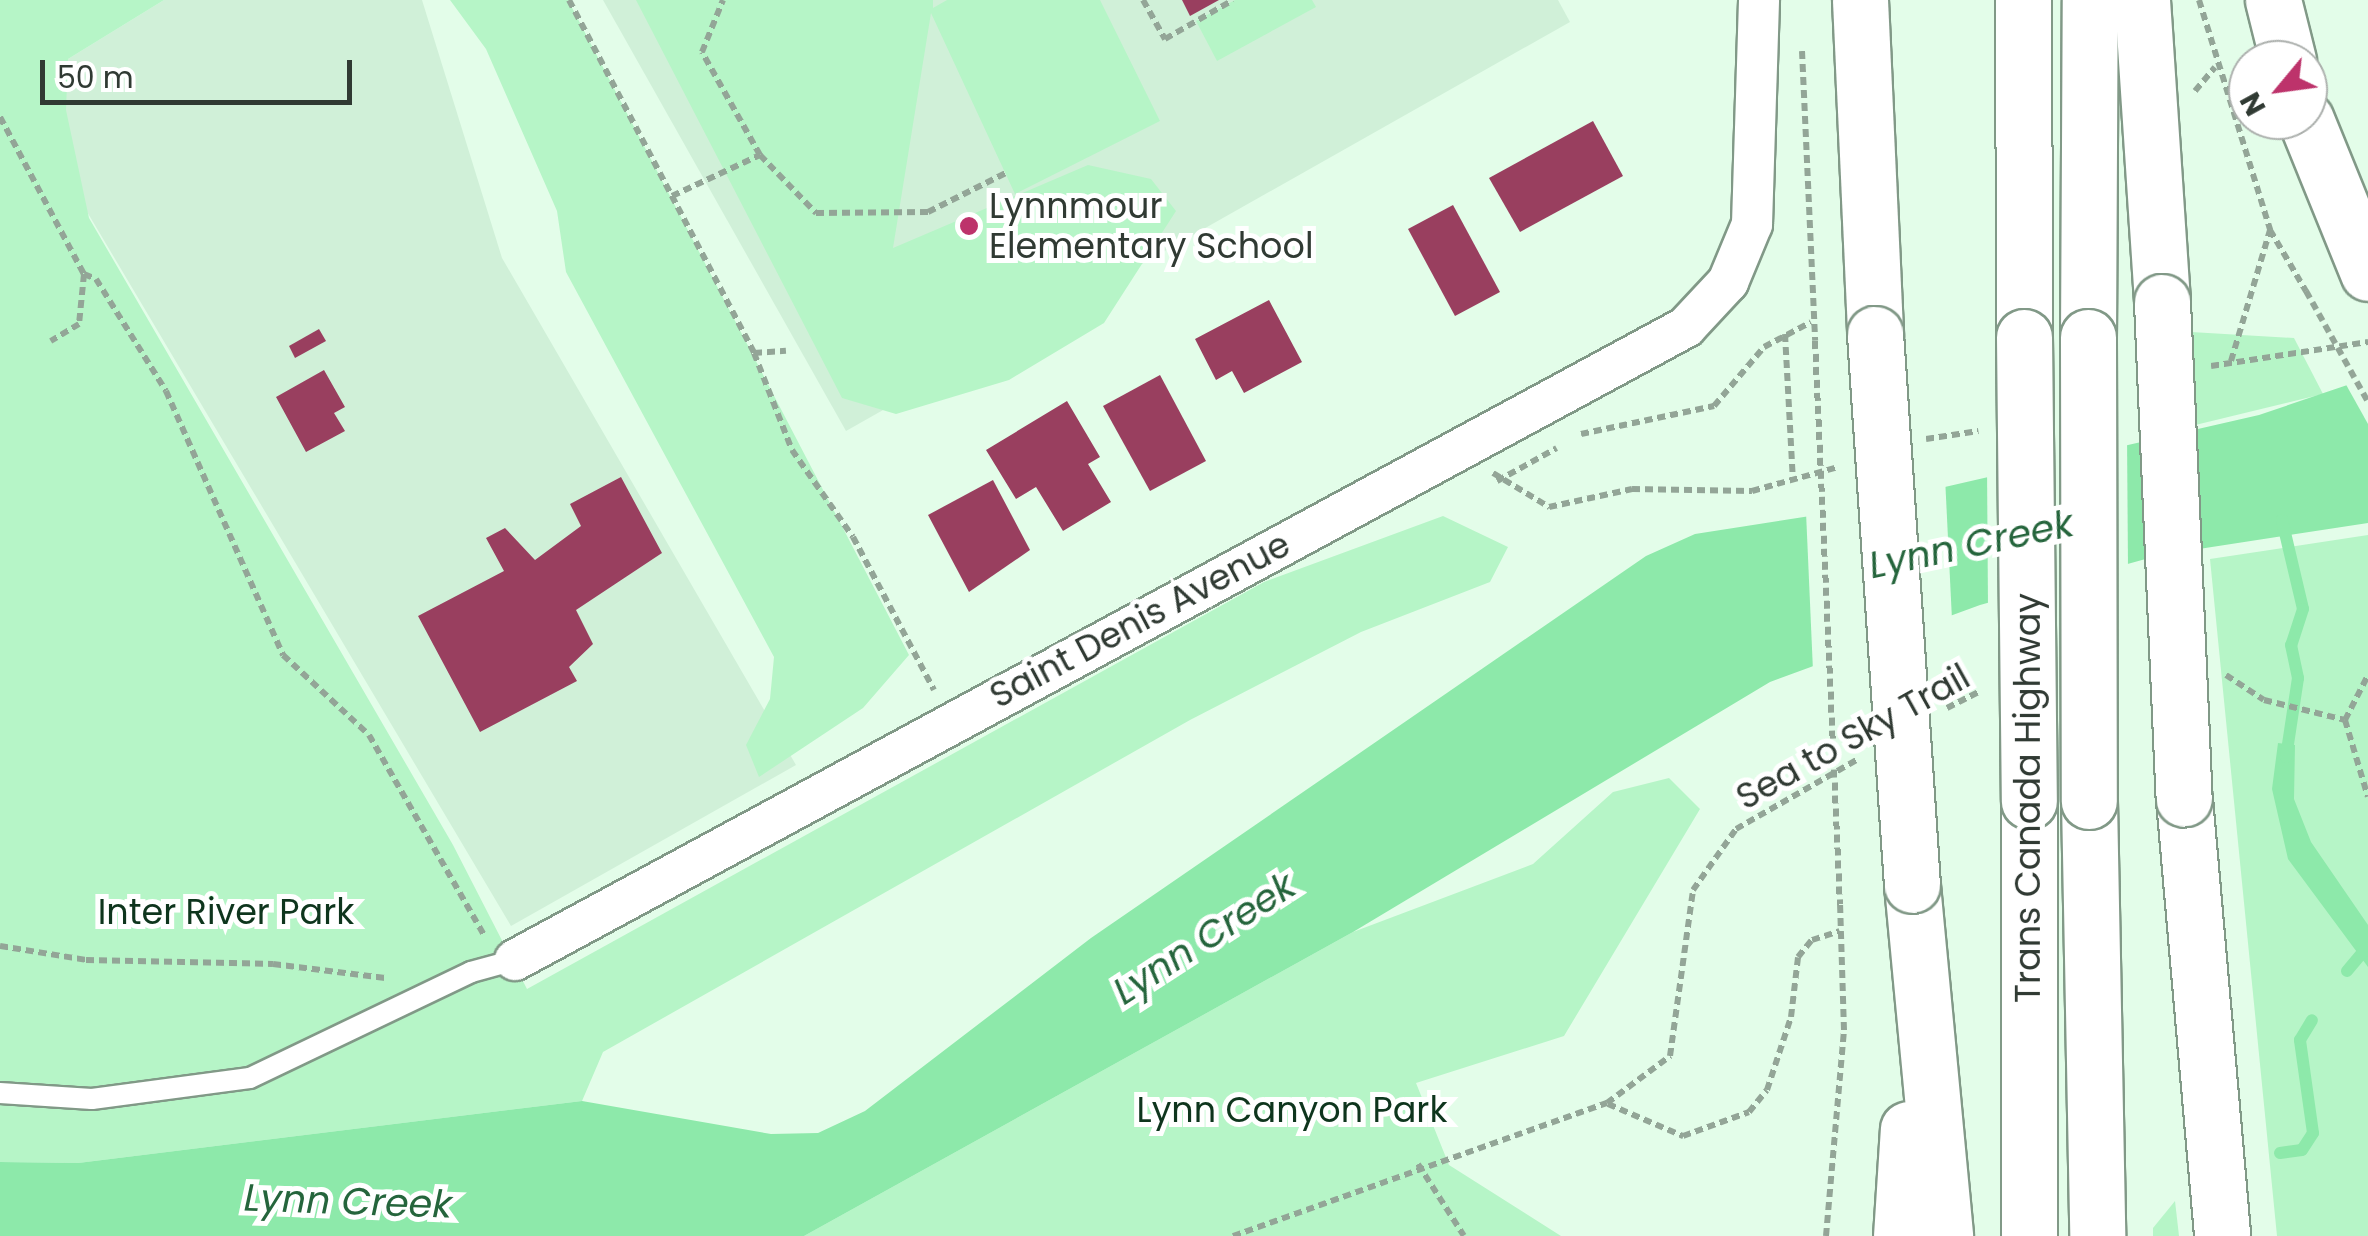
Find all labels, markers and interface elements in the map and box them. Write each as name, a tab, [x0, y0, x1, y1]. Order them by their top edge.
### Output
scale bar	[45, 40, 358, 102]
north arrow	[2228, 40, 2328, 140]
text: 50 m	[57, 56, 134, 99]
text: N	[2231, 85, 2275, 122]
place label: Lynnmour Elementary School	[989, 185, 1314, 267]
marker: Lynnmour Elementary School	[958, 215, 980, 237]
water label: Lynn Creek	[1865, 500, 2077, 588]
street label: Saint Denis Avenue	[983, 523, 1297, 717]
street label: Trans Canada Highway	[2007, 593, 2049, 1003]
street label: Sea to Sky Trail	[1729, 656, 1977, 818]
water label: Lynn Creek	[1104, 862, 1304, 1014]
park label: Inter River Park	[98, 891, 354, 933]
park label: Lynn Canyon Park	[1137, 1089, 1447, 1131]
water label: Lynn Creek	[243, 1175, 453, 1227]

